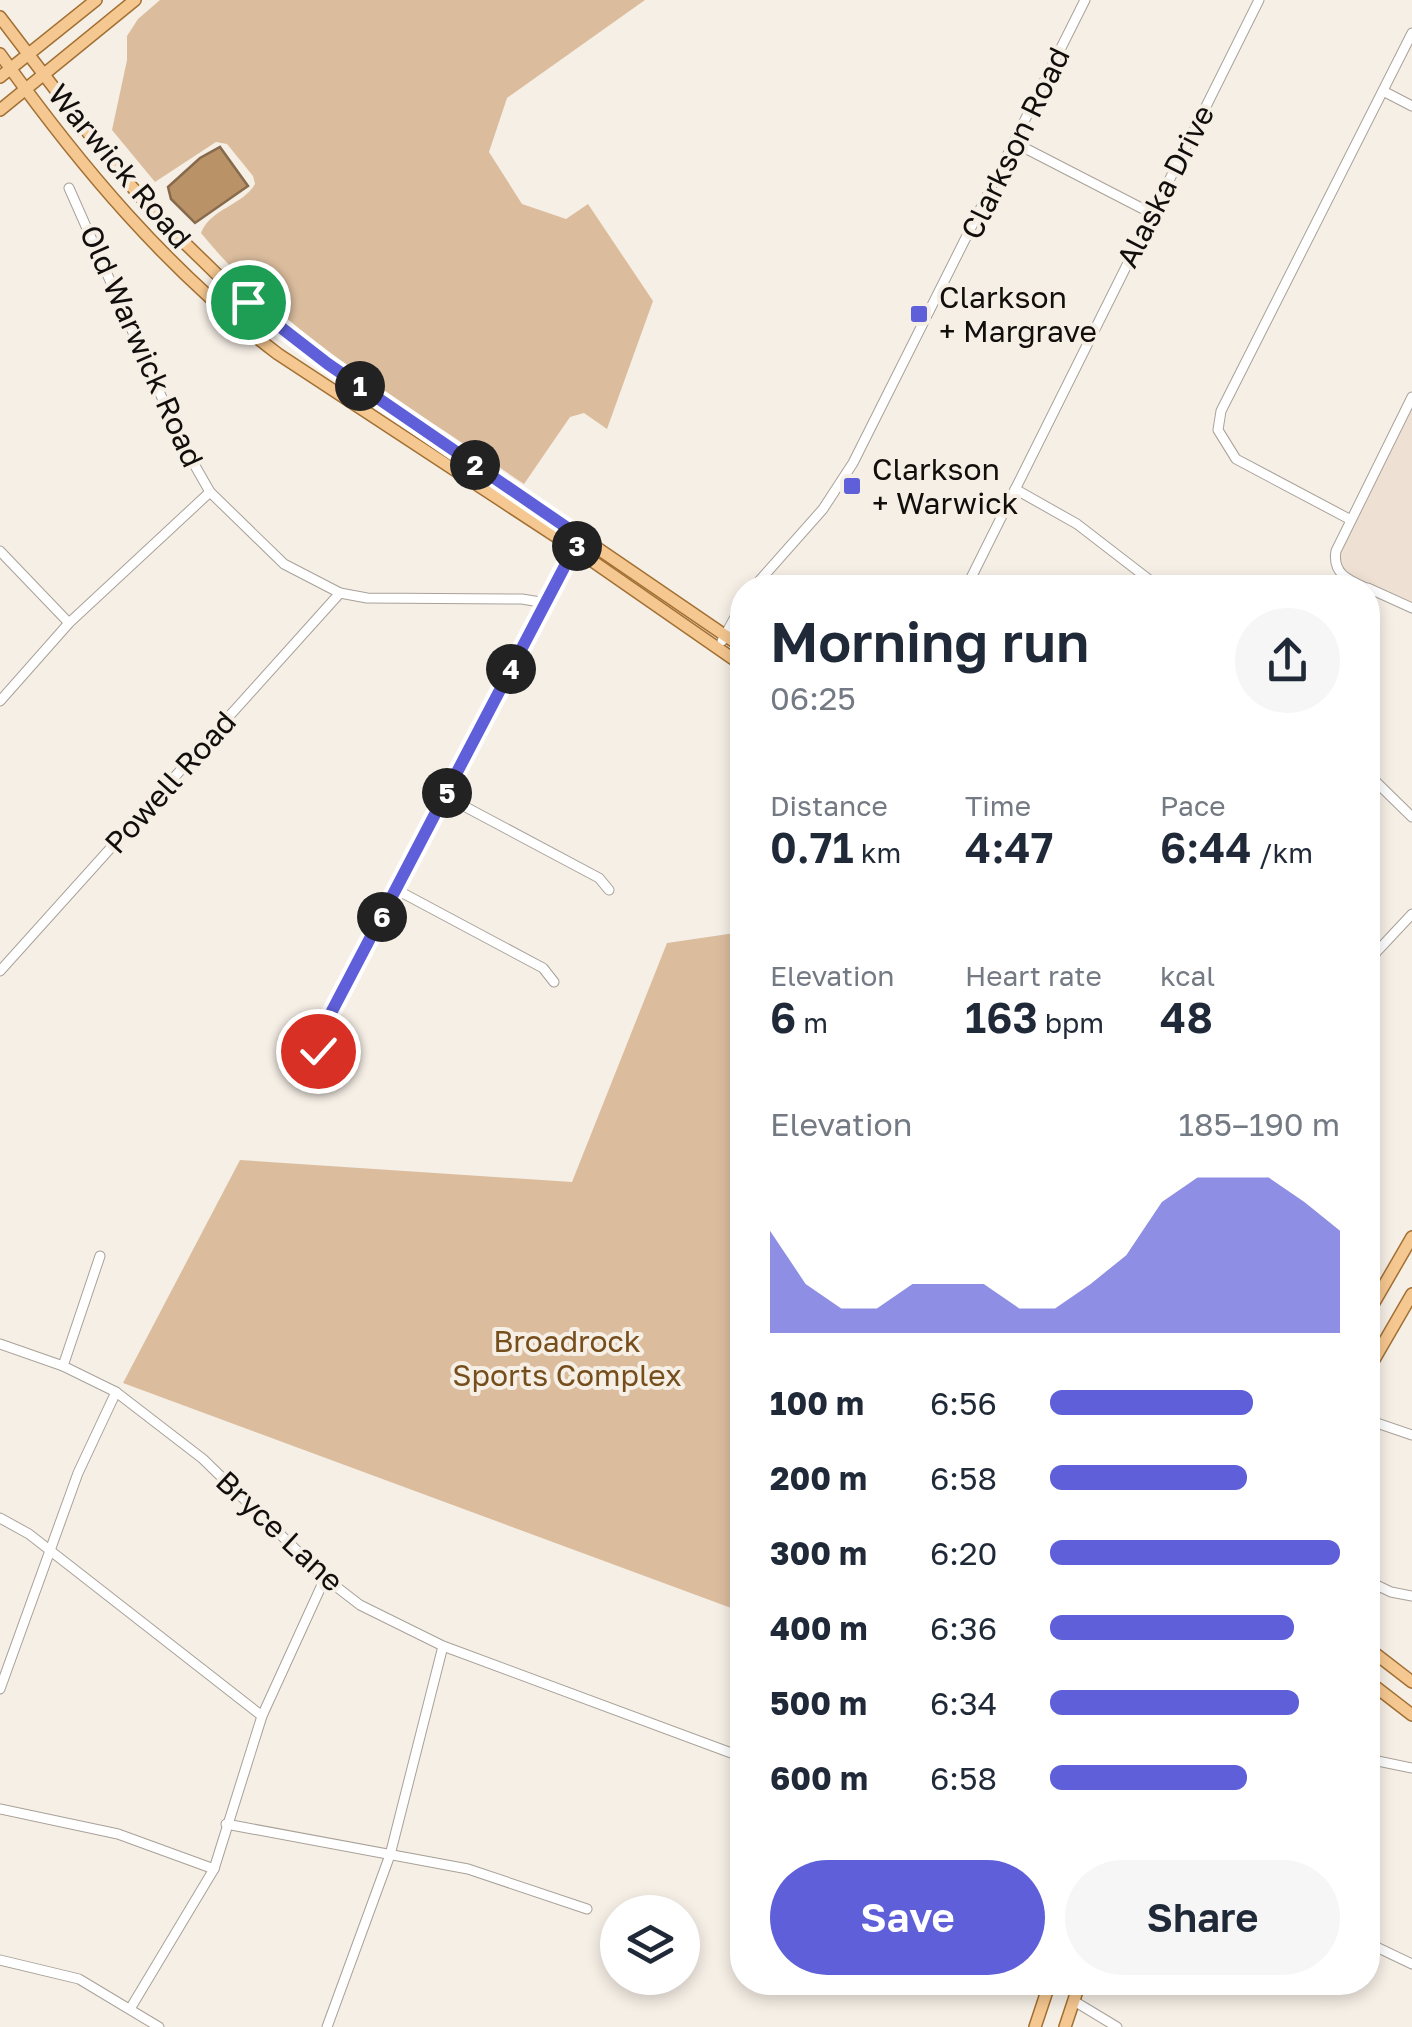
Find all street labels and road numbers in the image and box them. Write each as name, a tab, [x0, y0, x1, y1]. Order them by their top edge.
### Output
street label: Clarkson Road	[953, 41, 1077, 245]
street label: Warwick Road	[41, 76, 199, 256]
street label: Alaska Drive	[1109, 99, 1221, 273]
street label: Old Warwick Road	[72, 219, 212, 473]
street label: Powell Road	[97, 704, 243, 860]
street label: Bryce Lane	[209, 1463, 351, 1599]

